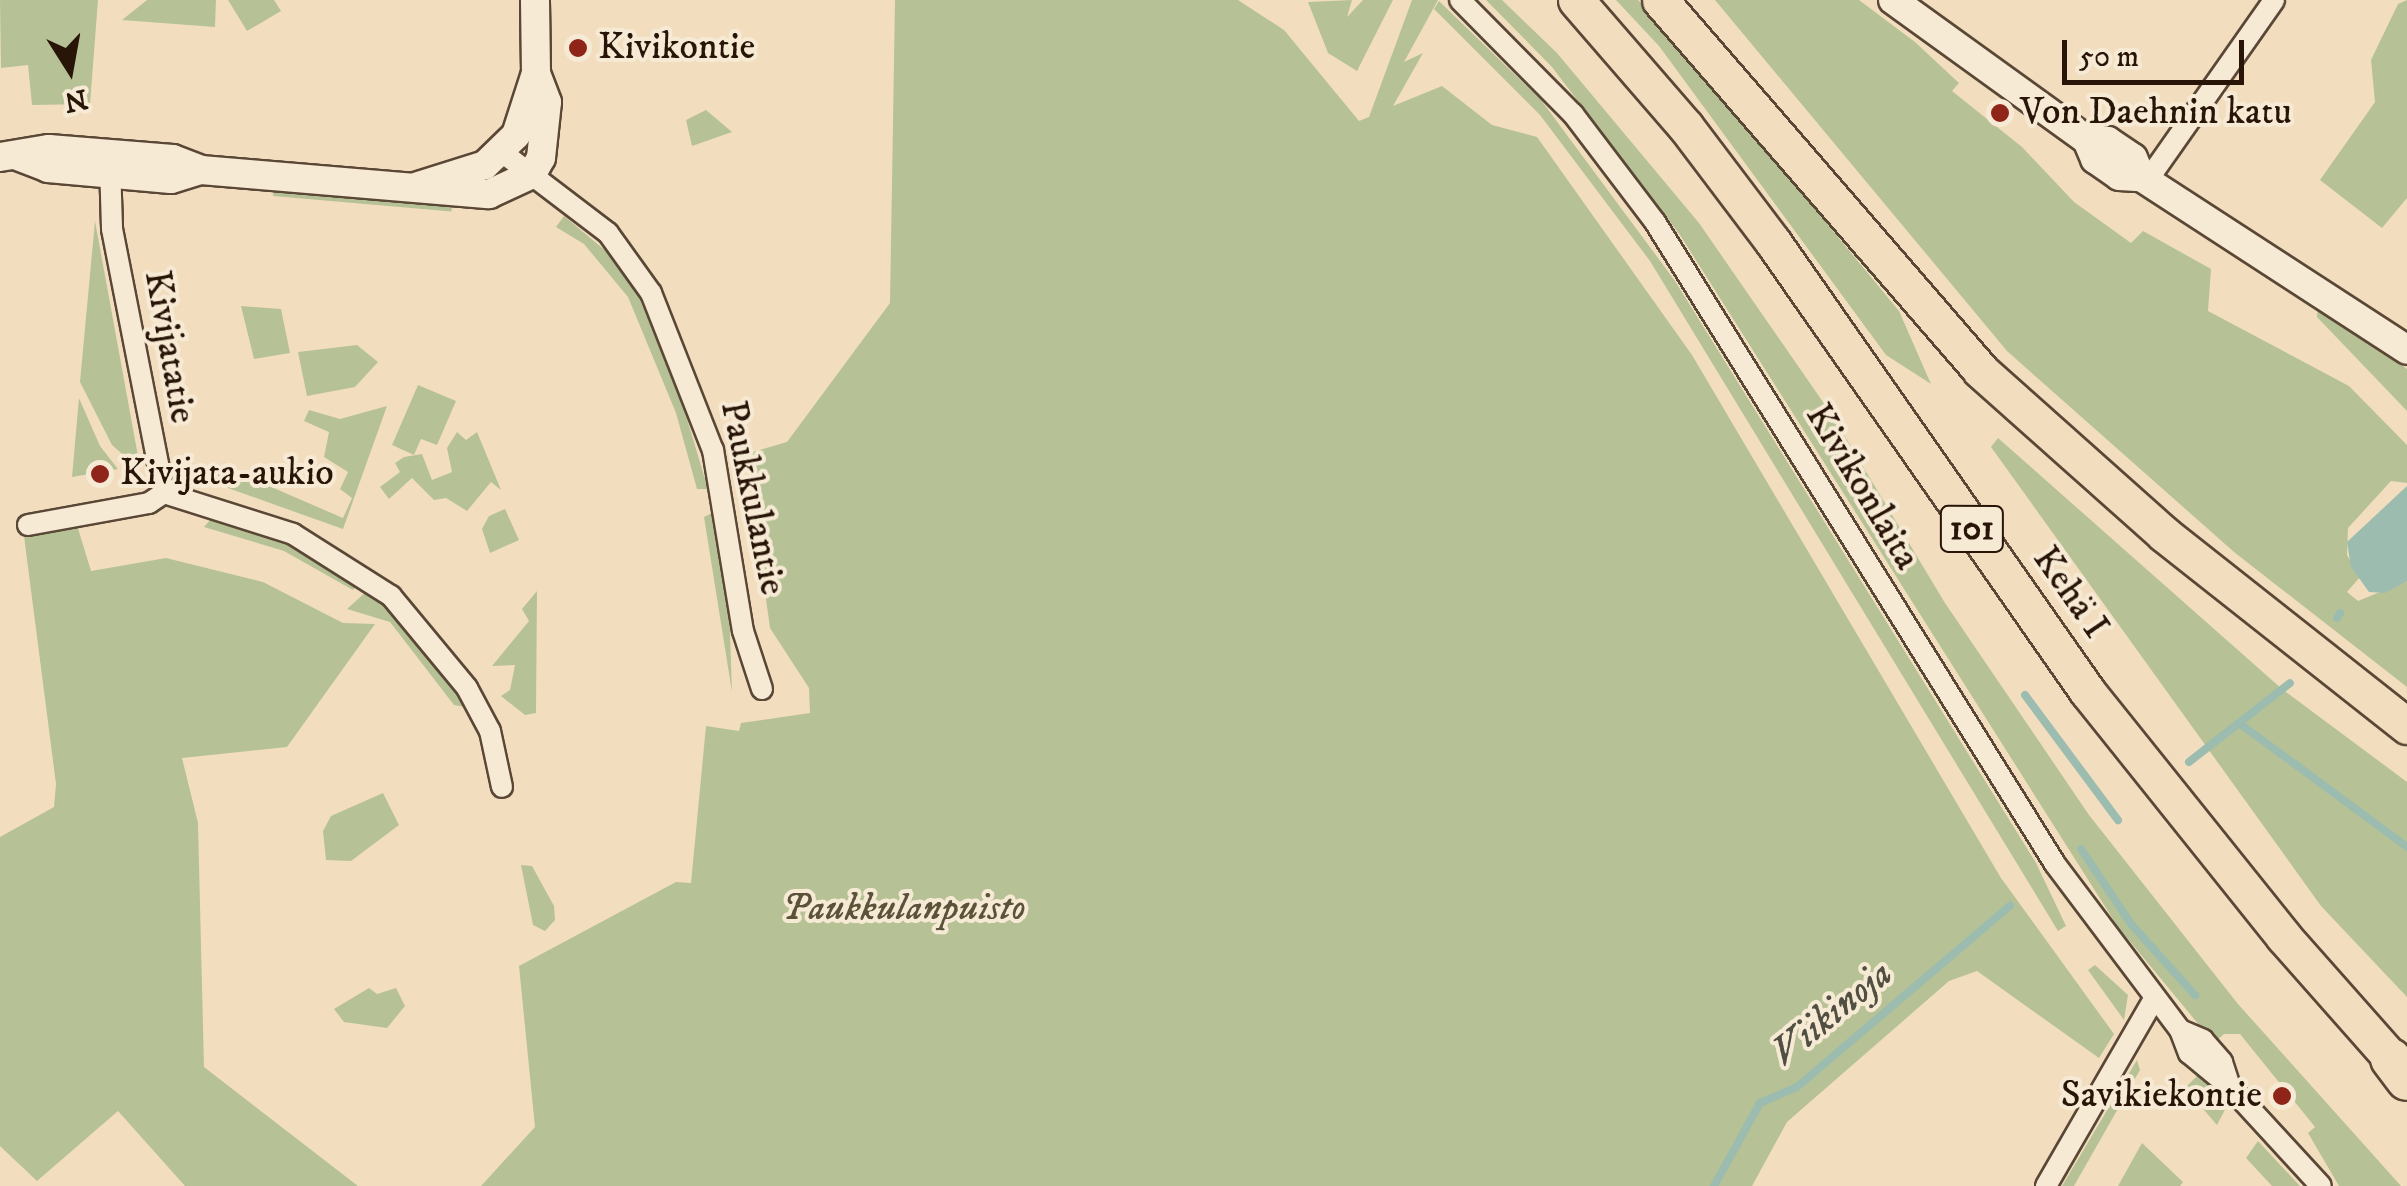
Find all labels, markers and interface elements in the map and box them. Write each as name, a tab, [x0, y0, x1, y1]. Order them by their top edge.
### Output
north arrow	[20, 20, 120, 120]
scale bar	[2067, 20, 2250, 82]
place label: Kivikontie	[598, 25, 755, 71]
marker: Kivikontie	[567, 37, 589, 59]
text: 50 m	[2079, 39, 2139, 76]
text: N	[61, 81, 90, 119]
place label: Von Daehnin katu	[2020, 90, 2292, 136]
marker: Von Daehnin katu	[1989, 102, 2011, 124]
street label: Kivijatatie	[133, 267, 205, 427]
street label: Kivikonlaita	[1795, 396, 1929, 578]
street label: Paukkulantie	[709, 397, 795, 599]
place label: Kivijata-aukio	[120, 451, 334, 497]
marker: Kivijata-aukio	[89, 463, 111, 485]
road number: 101	[1940, 499, 2004, 559]
street label: Kehä I	[2022, 538, 2118, 648]
park label: Paukkulanpuisto	[782, 886, 1026, 932]
water label: Viikinoja	[1761, 950, 1903, 1078]
place label: Savikiekontie	[2061, 1073, 2262, 1119]
marker: Savikiekontie	[2271, 1085, 2293, 1107]

